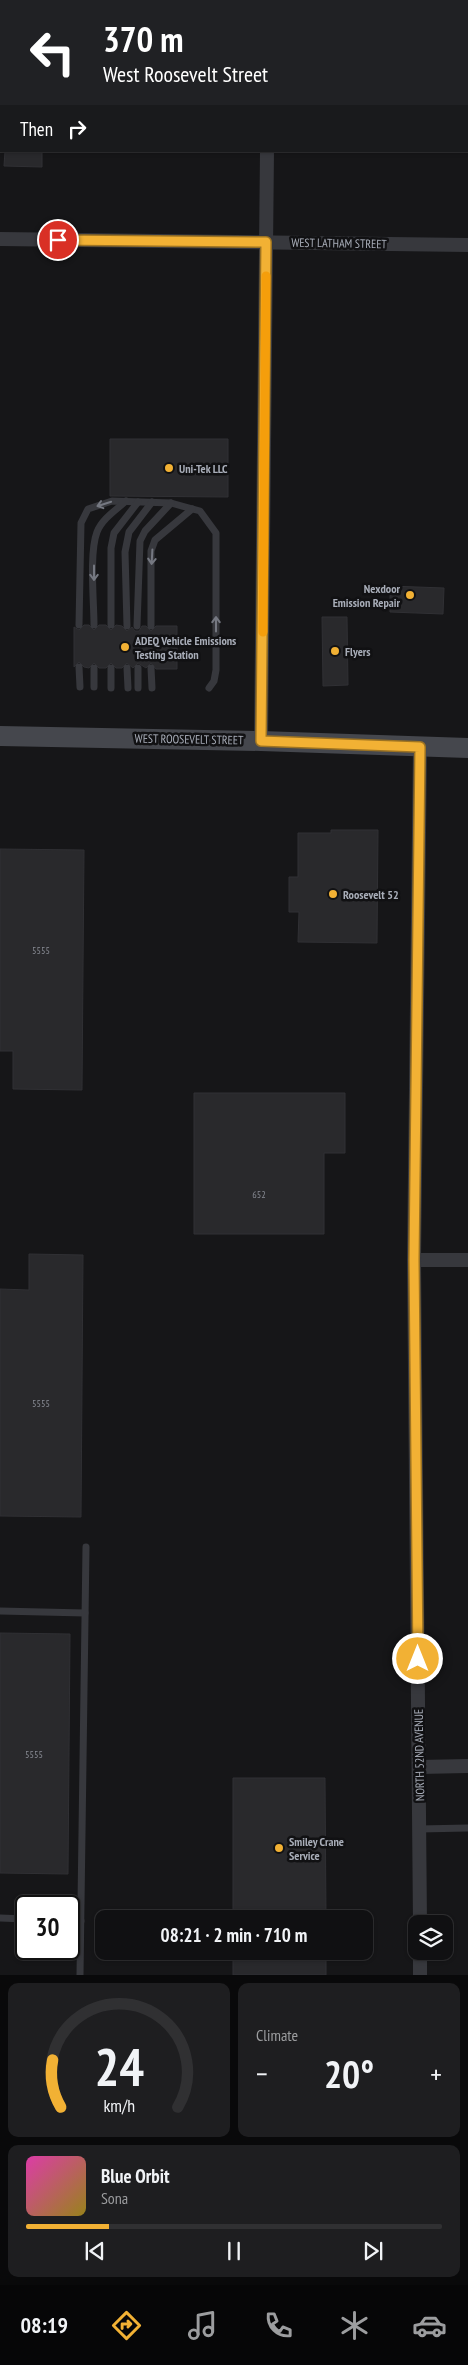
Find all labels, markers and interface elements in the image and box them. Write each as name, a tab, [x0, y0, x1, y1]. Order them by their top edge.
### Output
text: 370 m	[103, 16, 184, 62]
icon: left	[20, 20, 85, 85]
text: West Roosevelt Street	[103, 60, 268, 88]
icon: right	[63, 115, 91, 143]
text: Then	[20, 117, 53, 141]
pin	[37, 219, 79, 261]
icon: arrive	[44, 226, 72, 254]
street label: WEST LATHAM STREET	[291, 235, 388, 251]
place label: Uni-Tek LLC	[179, 461, 228, 476]
marker: Uni-Tek LLC	[163, 462, 175, 474]
one-way arrow	[97, 499, 113, 509]
one-way arrow	[147, 549, 156, 565]
one-way arrow	[89, 564, 99, 581]
place label: Nexdoor Emission Repair	[333, 581, 400, 610]
marker: Nexdoor Emission Repair	[404, 589, 416, 601]
one-way arrow	[211, 616, 221, 632]
place label: ADEQ Vehicle Emissions Testing Station	[134, 633, 236, 662]
marker: ADEQ Vehicle Emissions Testing Station	[119, 641, 131, 653]
place label: Flyers	[345, 644, 371, 659]
marker: Flyers	[329, 645, 341, 657]
street label: WEST ROOSEVELT STREET	[135, 731, 244, 747]
place label: Roosevelt 52	[343, 887, 399, 902]
marker: Roosevelt 52	[327, 888, 339, 900]
house number: 5555	[32, 944, 50, 957]
house number: 652	[252, 1188, 266, 1201]
house number: 5555	[32, 1397, 50, 1410]
position arrow	[391, 1632, 443, 1684]
street label: NORTH 52ND AVENUE	[411, 1709, 427, 1801]
house number: 5555	[25, 1748, 43, 1761]
place label: Smiley Crane Service	[289, 1834, 344, 1863]
marker: Smiley Crane Service	[273, 1842, 285, 1854]
speed limit sign: 30	[15, 1895, 80, 1960]
map controls	[408, 1915, 453, 1960]
button: layers	[408, 1915, 453, 1960]
text: 08:21 · 2 min · 710 m	[161, 1923, 307, 1947]
text: Climate	[256, 2025, 298, 2045]
text: 24	[94, 2033, 144, 2100]
text: 20°	[324, 2049, 374, 2098]
text: −	[256, 2055, 268, 2092]
text: +	[430, 2055, 442, 2092]
text: km/h	[103, 2094, 135, 2117]
text: Blue Orbit	[101, 2164, 170, 2188]
text: Sona	[101, 2188, 128, 2208]
icon: previous	[81, 2237, 109, 2265]
icon: pause	[220, 2237, 248, 2265]
icon: next	[359, 2237, 387, 2265]
icon: directions	[109, 2308, 144, 2343]
icon: music	[185, 2308, 220, 2343]
icon: phone	[261, 2308, 296, 2343]
icon: climate	[337, 2308, 372, 2343]
icon: car	[412, 2308, 447, 2343]
text: 08:19	[20, 2311, 68, 2339]

